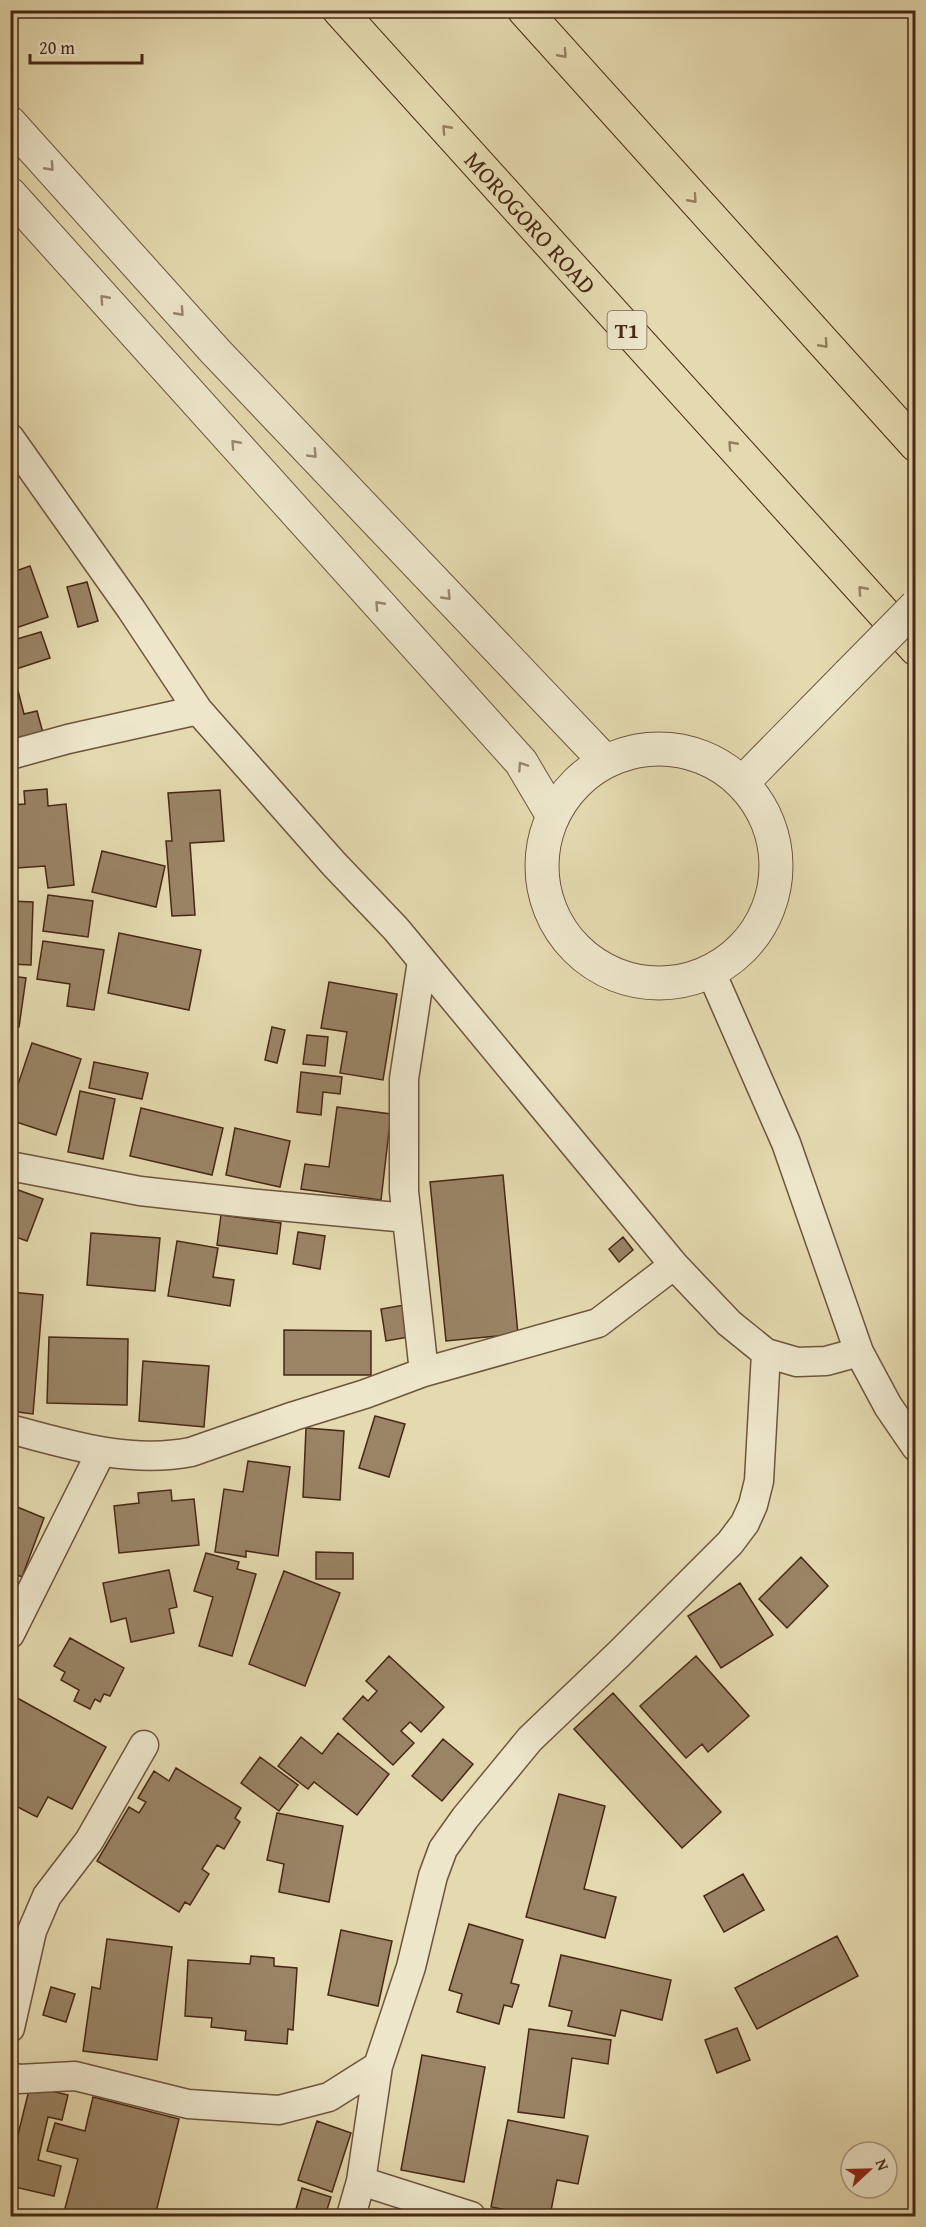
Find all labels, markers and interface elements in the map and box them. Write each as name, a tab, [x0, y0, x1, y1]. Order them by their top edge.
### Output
scale bar	[30, 27, 142, 65]
text: 20 m	[39, 34, 75, 61]
one-way arrow	[556, 47, 567, 58]
one-way arrow	[442, 125, 453, 135]
street label: MOROGORO ROAD	[457, 143, 605, 302]
one-way arrow	[43, 160, 54, 171]
one-way arrow	[686, 192, 697, 203]
one-way arrow	[100, 295, 111, 306]
one-way arrow	[173, 305, 184, 316]
road number: T1	[608, 311, 646, 349]
one-way arrow	[817, 337, 828, 348]
one-way arrow	[231, 440, 242, 451]
one-way arrow	[728, 441, 739, 452]
one-way arrow	[306, 448, 317, 458]
one-way arrow	[858, 586, 869, 596]
one-way arrow	[440, 588, 451, 599]
one-way arrow	[375, 601, 386, 612]
one-way arrow	[518, 762, 529, 773]
north arrow	[839, 2140, 899, 2200]
text: N	[870, 2155, 896, 2174]

